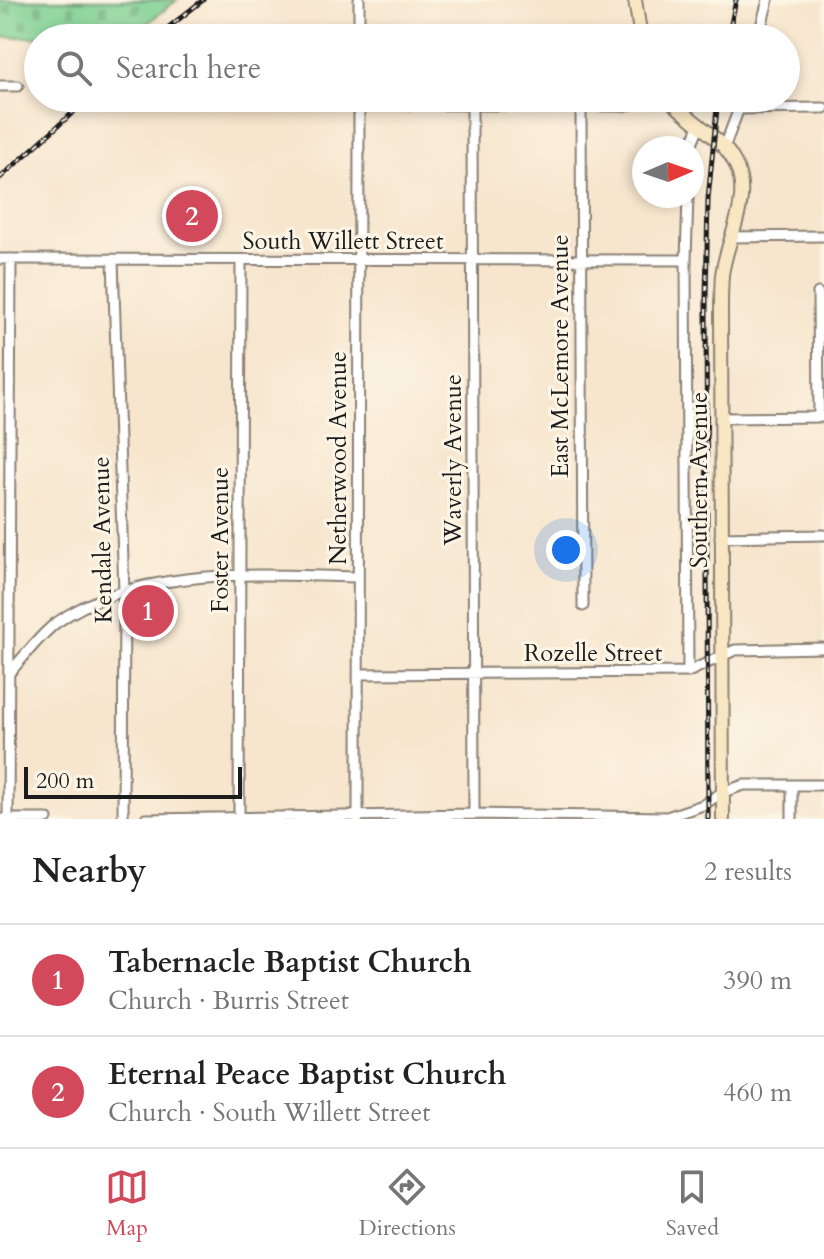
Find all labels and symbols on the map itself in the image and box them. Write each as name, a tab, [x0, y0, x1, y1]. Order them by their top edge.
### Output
north arrow	[632, 136, 704, 208]
pin: 2	[166, 186, 218, 246]
street label: South Willett Street	[242, 225, 444, 258]
street label: East McLemore Avenue	[544, 234, 577, 478]
street label: Netherwood Avenue	[322, 351, 355, 565]
street label: Waverly Avenue	[437, 374, 470, 547]
street label: Southern Avenue	[683, 392, 716, 568]
street label: Kendale Avenue	[85, 456, 120, 624]
street label: Foster Avenue	[204, 467, 237, 613]
your location	[546, 530, 586, 570]
pin: 1	[122, 581, 174, 641]
street label: Rozelle Street	[524, 637, 663, 670]
scale bar	[24, 763, 242, 799]

